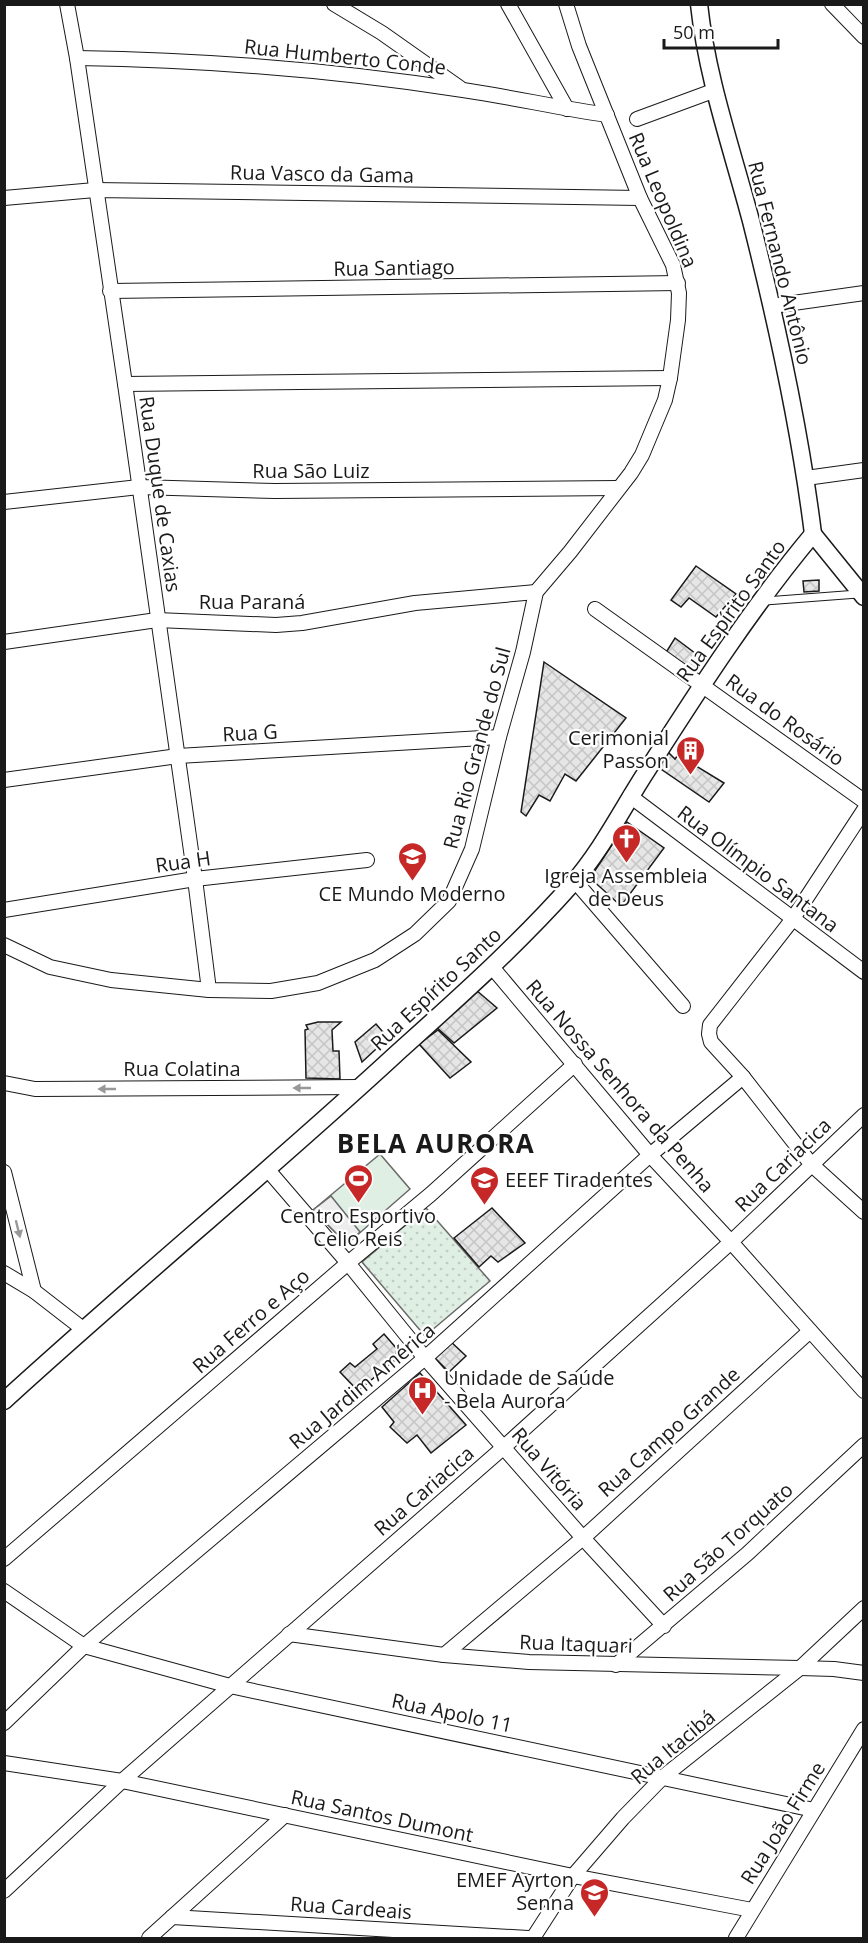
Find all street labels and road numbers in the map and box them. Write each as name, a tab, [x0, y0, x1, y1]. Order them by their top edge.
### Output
street label: Rua Humberto Conde	[243, 32, 447, 81]
street label: Rua Leopoldina	[623, 128, 704, 272]
street label: Rua Vasco da Gama	[230, 158, 414, 189]
street label: Rua Fernando Antônio	[742, 158, 819, 368]
street label: Rua Santiago	[333, 253, 455, 282]
street label: Rua Duque de Caxias	[133, 394, 188, 593]
street label: Rua São Luiz	[252, 457, 370, 484]
street label: Rua Espírito Santo	[670, 534, 791, 687]
street label: Rua Paraná	[199, 588, 305, 615]
street label: Rua Rio Grande do Sul	[437, 644, 516, 852]
street label: Rua do Rosário	[720, 667, 850, 772]
street label: Rua G	[222, 718, 278, 747]
street label: Rua Olímpio Santana	[672, 799, 845, 938]
street label: Rua H	[153, 844, 212, 879]
street label: Rua Espírito Santo	[364, 921, 507, 1056]
street label: Rua Nossa Senhora da Penha	[520, 973, 720, 1198]
street label: Rua Colatina	[123, 1055, 241, 1082]
street label: Rua Cariacica	[729, 1112, 837, 1218]
street label: Rua Ferro e Aço	[186, 1262, 315, 1379]
street label: Rua Jardim América	[283, 1316, 440, 1455]
street label: Rua Campo Grande	[592, 1361, 745, 1503]
street label: Rua Vitória	[506, 1422, 593, 1516]
street label: Rua Cariacica	[368, 1440, 479, 1542]
street label: Rua São Torquato	[657, 1476, 798, 1607]
street label: Rua Itaquari	[519, 1628, 633, 1659]
street label: Rua Apolo 11	[389, 1687, 515, 1739]
street label: Rua Itacibá	[625, 1703, 721, 1790]
street label: Rua João Firme	[734, 1756, 831, 1889]
street label: Rua Santos Dumont	[288, 1783, 476, 1848]
street label: Rua Cardeais	[289, 1890, 413, 1925]

